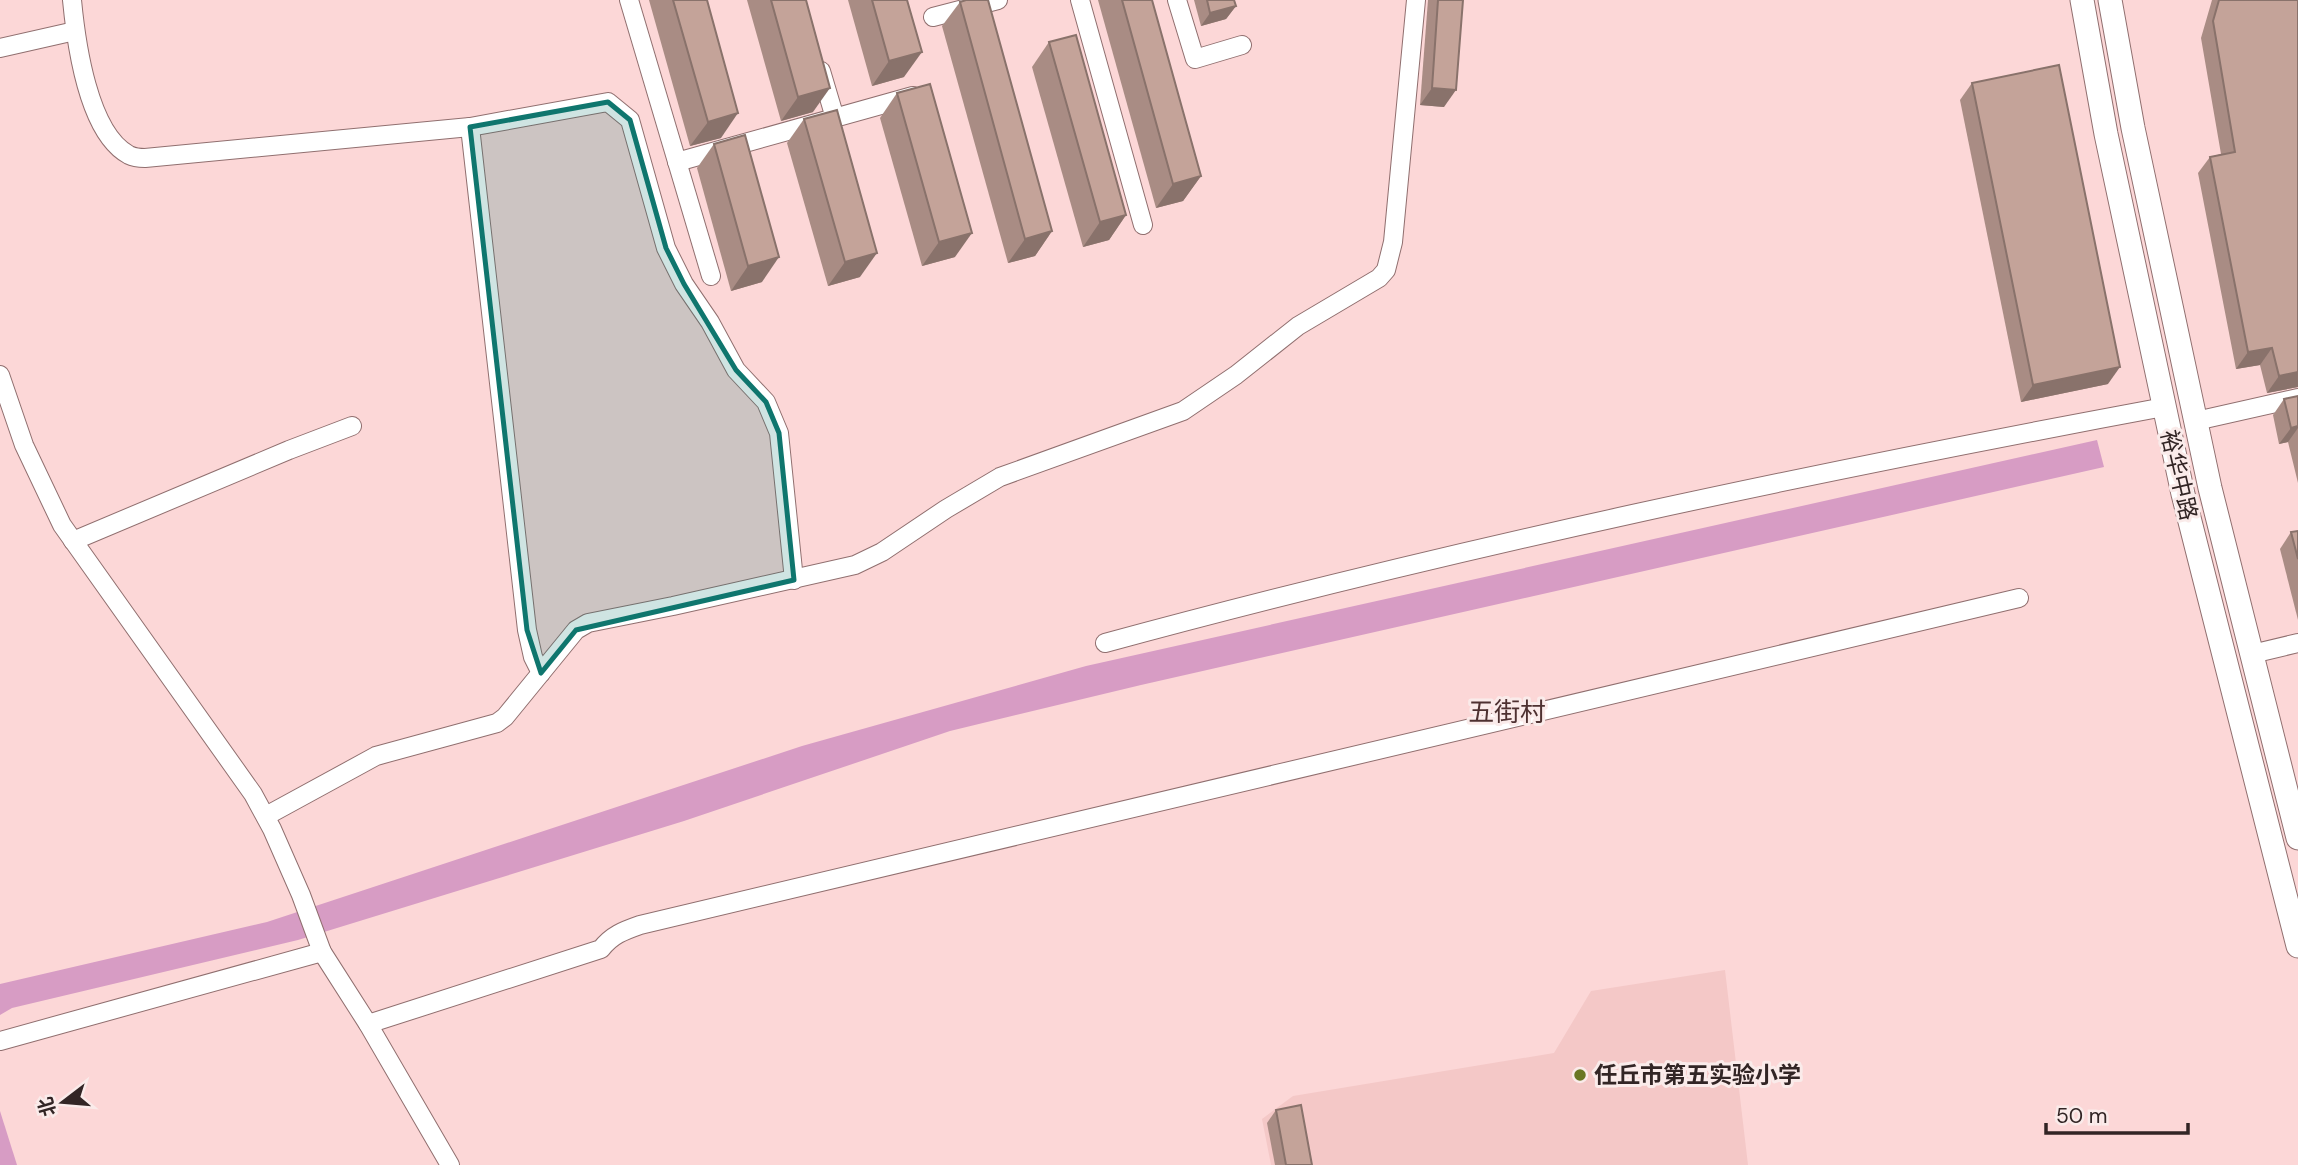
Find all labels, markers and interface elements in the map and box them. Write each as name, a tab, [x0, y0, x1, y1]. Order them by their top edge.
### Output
street label: 裕华中路	[2154, 427, 2204, 523]
district label: 五街村	[1468, 695, 1546, 729]
place label: 任丘市第五实验小学	[1594, 1060, 1801, 1090]
north arrow	[28, 1067, 98, 1137]
marker: 任丘市第五实验小学	[1572, 1067, 1588, 1083]
scale bar	[2046, 1092, 2188, 1136]
text: 北	[33, 1094, 62, 1119]
text: 50 m	[2056, 1102, 2107, 1130]

